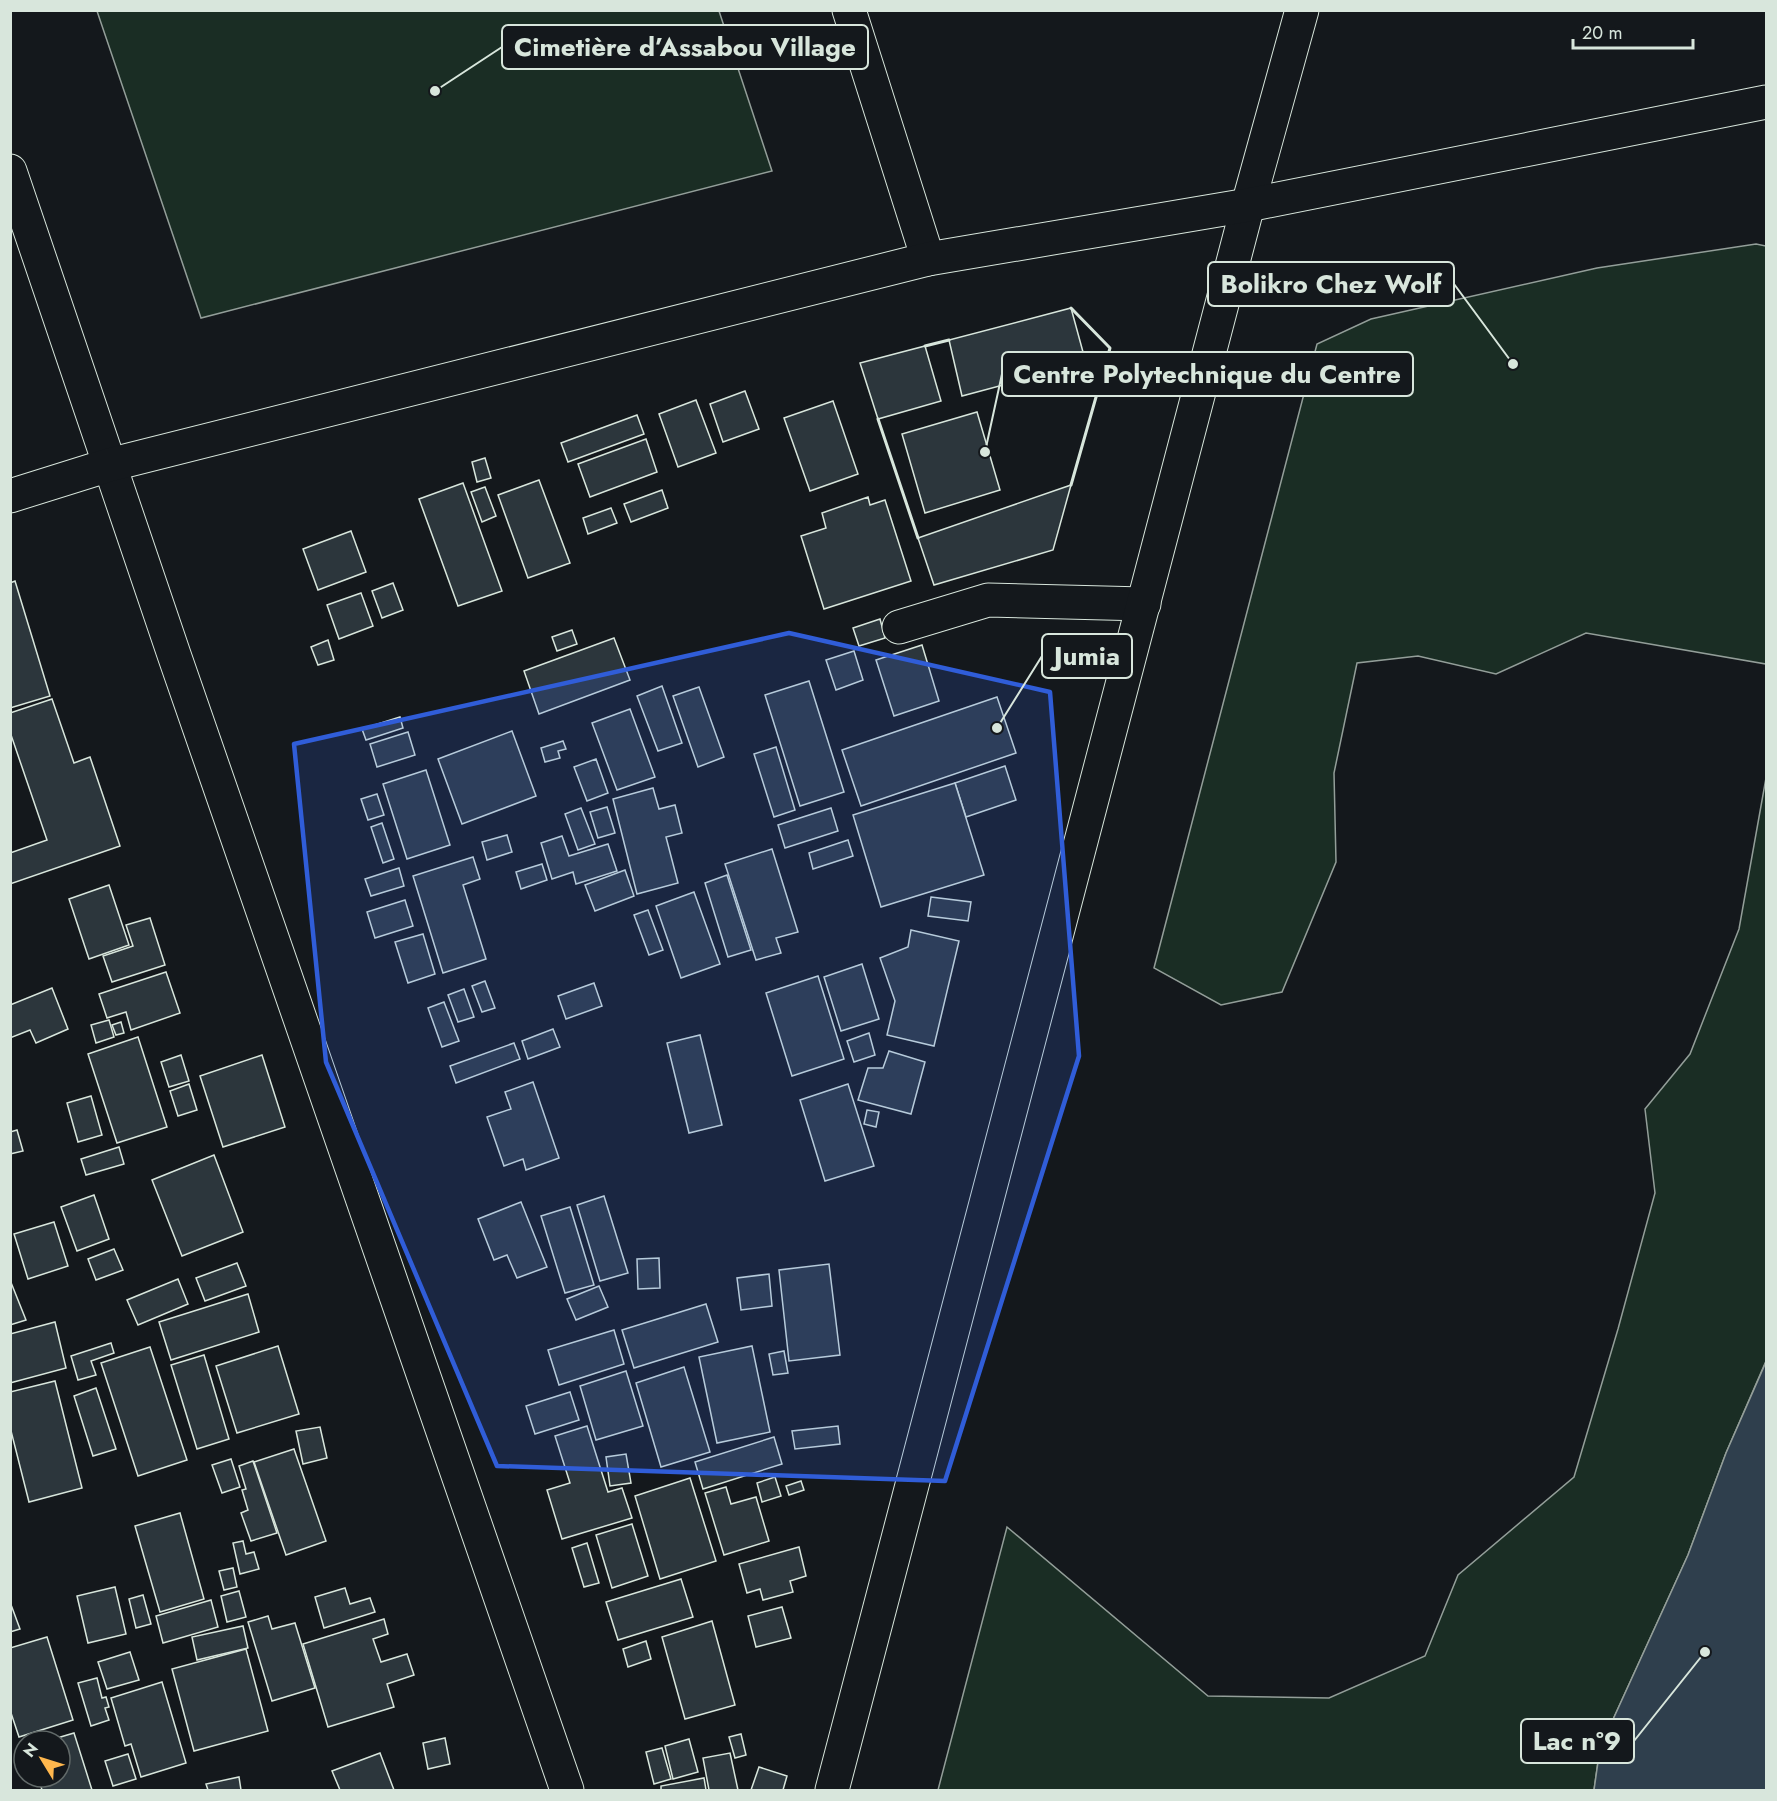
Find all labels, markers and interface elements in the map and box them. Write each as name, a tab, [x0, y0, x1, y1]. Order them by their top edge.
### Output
scale bar	[1573, 12, 1693, 50]
text: 20 m	[1582, 20, 1622, 46]
callout: Cimetière d’Assabou Village	[502, 25, 868, 69]
text: Cimetière d’Assabou Village	[514, 28, 856, 66]
callout: Bolikro Chez Wolf	[1208, 262, 1454, 306]
text: Bolikro Chez Wolf	[1220, 265, 1443, 303]
callout: Centre Polytechnique du Centre	[1002, 352, 1413, 396]
text: Centre Polytechnique du Centre	[1013, 355, 1401, 393]
callout: Jumia	[1042, 634, 1132, 678]
text: Jumia	[1049, 637, 1120, 675]
callout: Lac n°9	[1521, 1719, 1634, 1763]
text: Lac n°9	[1533, 1722, 1621, 1760]
north arrow	[12, 1729, 72, 1789]
text: N	[18, 1738, 44, 1762]

